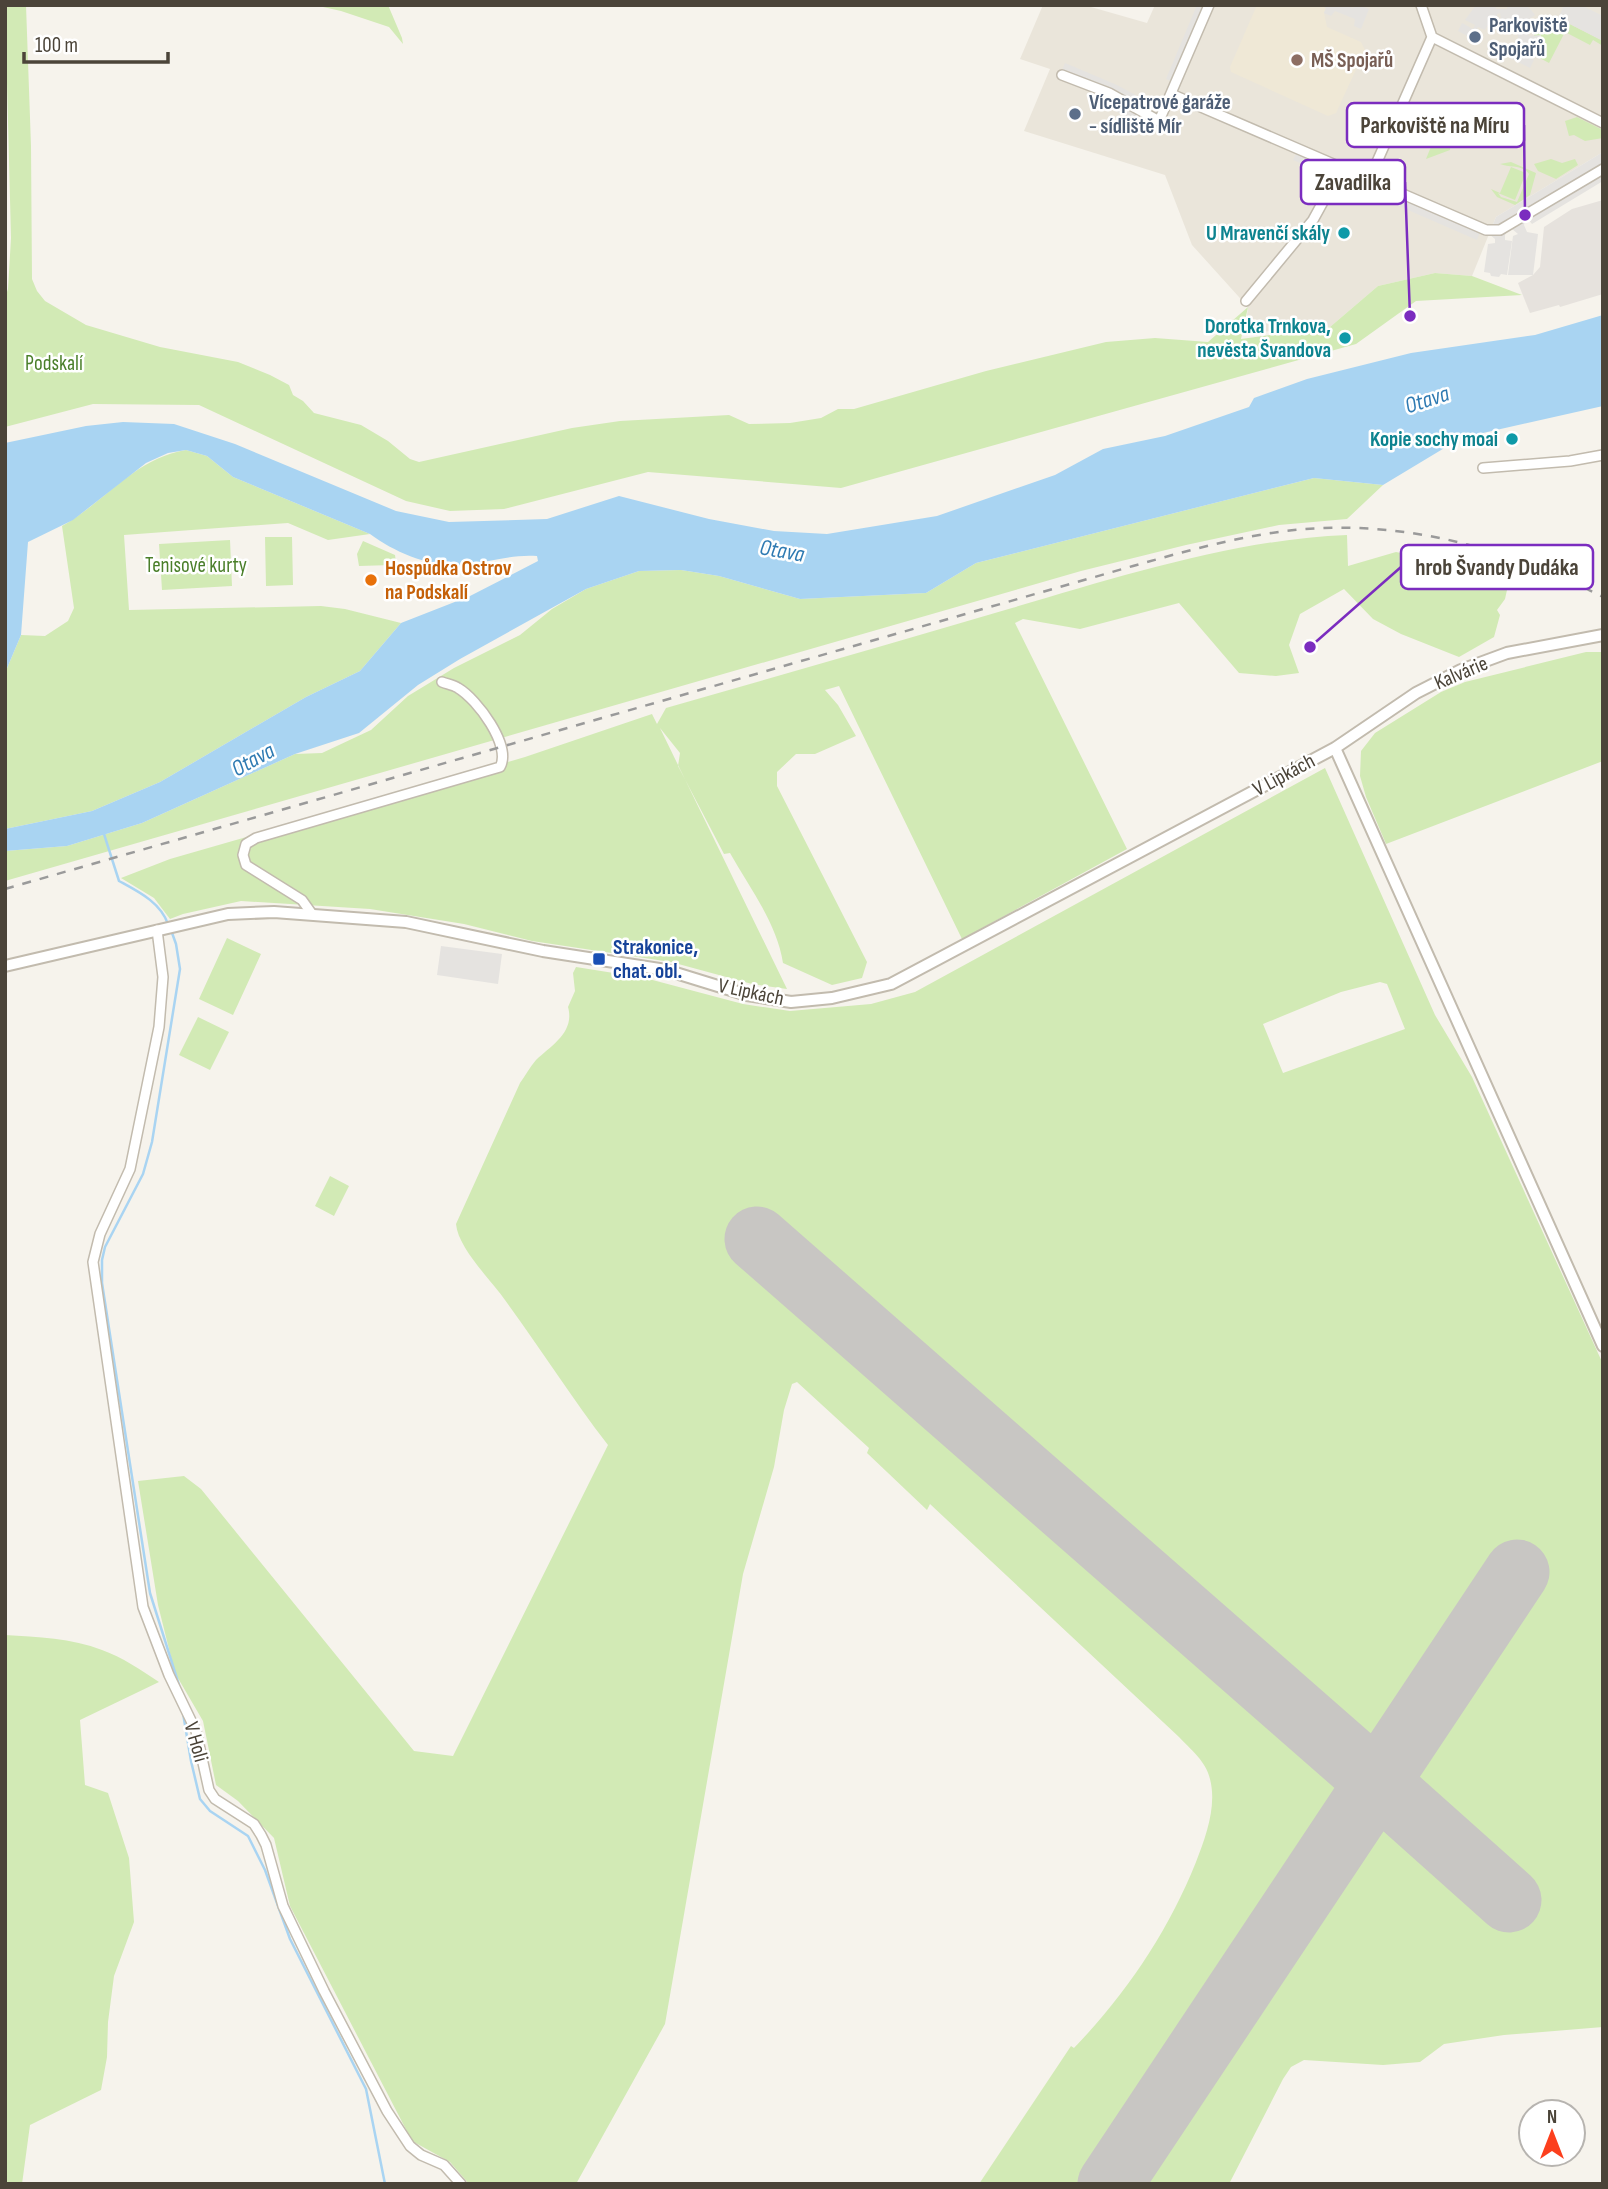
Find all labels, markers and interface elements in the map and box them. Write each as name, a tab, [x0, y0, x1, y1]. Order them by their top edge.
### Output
place label: Parkoviště Spojařů	[1489, 13, 1568, 62]
scale bar	[24, 21, 168, 65]
marker: Parkoviště Spojařů	[1467, 29, 1483, 45]
text: 100 m	[35, 33, 78, 58]
place label: MŠ Spojařů	[1311, 48, 1393, 73]
marker: MŠ Spojařů	[1289, 52, 1305, 68]
place label: Vícepatrové garáže - sídliště Mír	[1089, 90, 1231, 139]
callout: Parkoviště na Míru	[1347, 103, 1524, 147]
marker: Vícepatrové garáže - sídliště Mír	[1067, 106, 1083, 122]
text: Parkoviště na Míru	[1360, 112, 1510, 140]
callout: Zavadilka	[1301, 160, 1405, 204]
text: Zavadilka	[1315, 169, 1391, 197]
place label: U Mravenčí skály	[1206, 221, 1330, 246]
marker: U Mravenčí skály	[1336, 225, 1352, 241]
place label: Dorotka Trnkova, nevěsta Švandova	[1197, 314, 1331, 363]
marker: Dorotka Trnkova, nevěsta Švandova	[1337, 330, 1353, 346]
park label: Podskalí	[25, 351, 83, 376]
water label: Otava	[1401, 380, 1453, 420]
place label: Kopie sochy moai	[1370, 427, 1498, 452]
marker: Kopie sochy moai	[1504, 431, 1520, 447]
water label: Otava	[757, 533, 807, 569]
callout: hrob Švandy Dudáka	[1401, 545, 1593, 589]
park label: Tenisové kurty	[145, 553, 247, 578]
text: hrob Švandy Dudáka	[1415, 554, 1579, 582]
place label: Hospůdka Ostrov na Podskalí	[385, 556, 512, 605]
marker: Hospůdka Ostrov na Podskalí	[363, 572, 379, 588]
street label: Kalvárie	[1430, 651, 1492, 695]
water label: Otava	[227, 737, 280, 783]
street label: V Lipkách	[1249, 748, 1319, 802]
place label: Strakonice, chat. obl.	[613, 935, 698, 984]
marker: Strakonice, chat. obl.	[591, 951, 607, 967]
street label: V Lipkách	[716, 973, 786, 1011]
street label: V Holi	[178, 1719, 214, 1765]
north arrow	[1517, 2098, 1587, 2168]
text: N	[1547, 2106, 1557, 2129]

